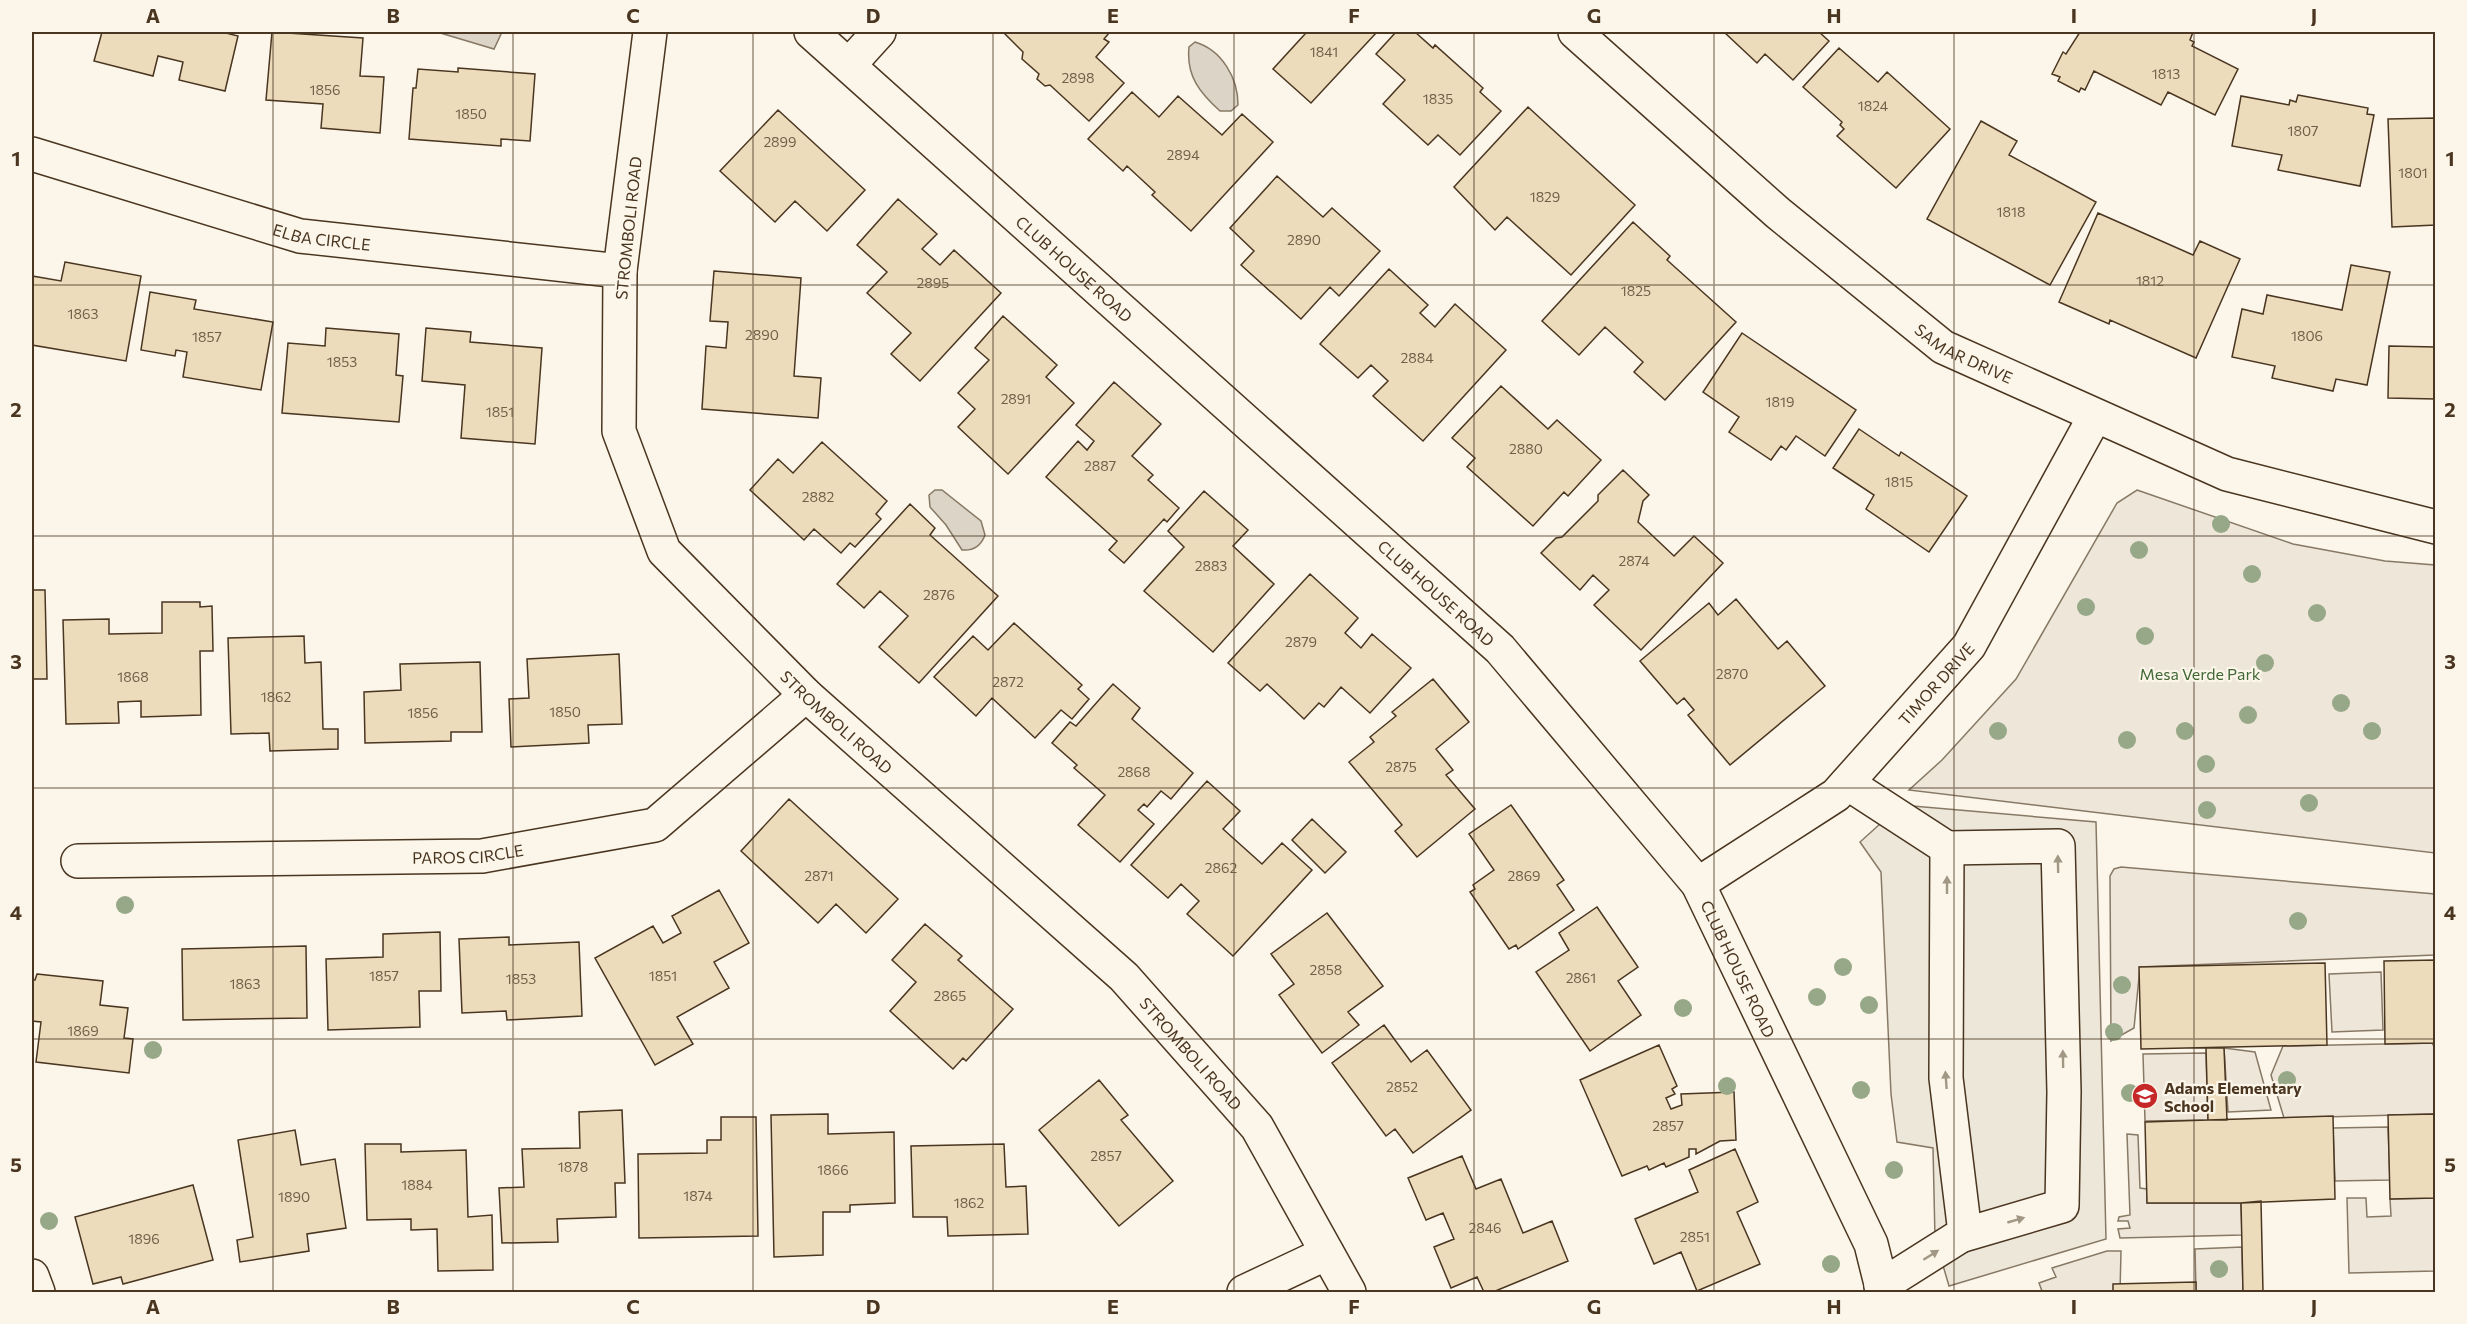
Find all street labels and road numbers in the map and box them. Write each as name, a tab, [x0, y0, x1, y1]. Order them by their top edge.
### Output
street label: STROMBOLI ROAD	[611, 155, 645, 301]
street label: CLUB HOUSE ROAD	[1013, 211, 1137, 325]
street label: ELBA CIRCLE	[271, 219, 372, 253]
street label: SAMAR DRIVE	[1912, 319, 2016, 387]
street label: CLUB HOUSE ROAD	[1375, 535, 1499, 649]
street label: TIMOR DRIVE	[1894, 638, 1978, 728]
street label: STROMBOLI ROAD	[777, 666, 897, 777]
street label: PAROS CIRCLE	[412, 839, 525, 866]
street label: CLUB HOUSE ROAD	[1698, 897, 1780, 1040]
street label: STROMBOLI ROAD	[1137, 993, 1246, 1113]

